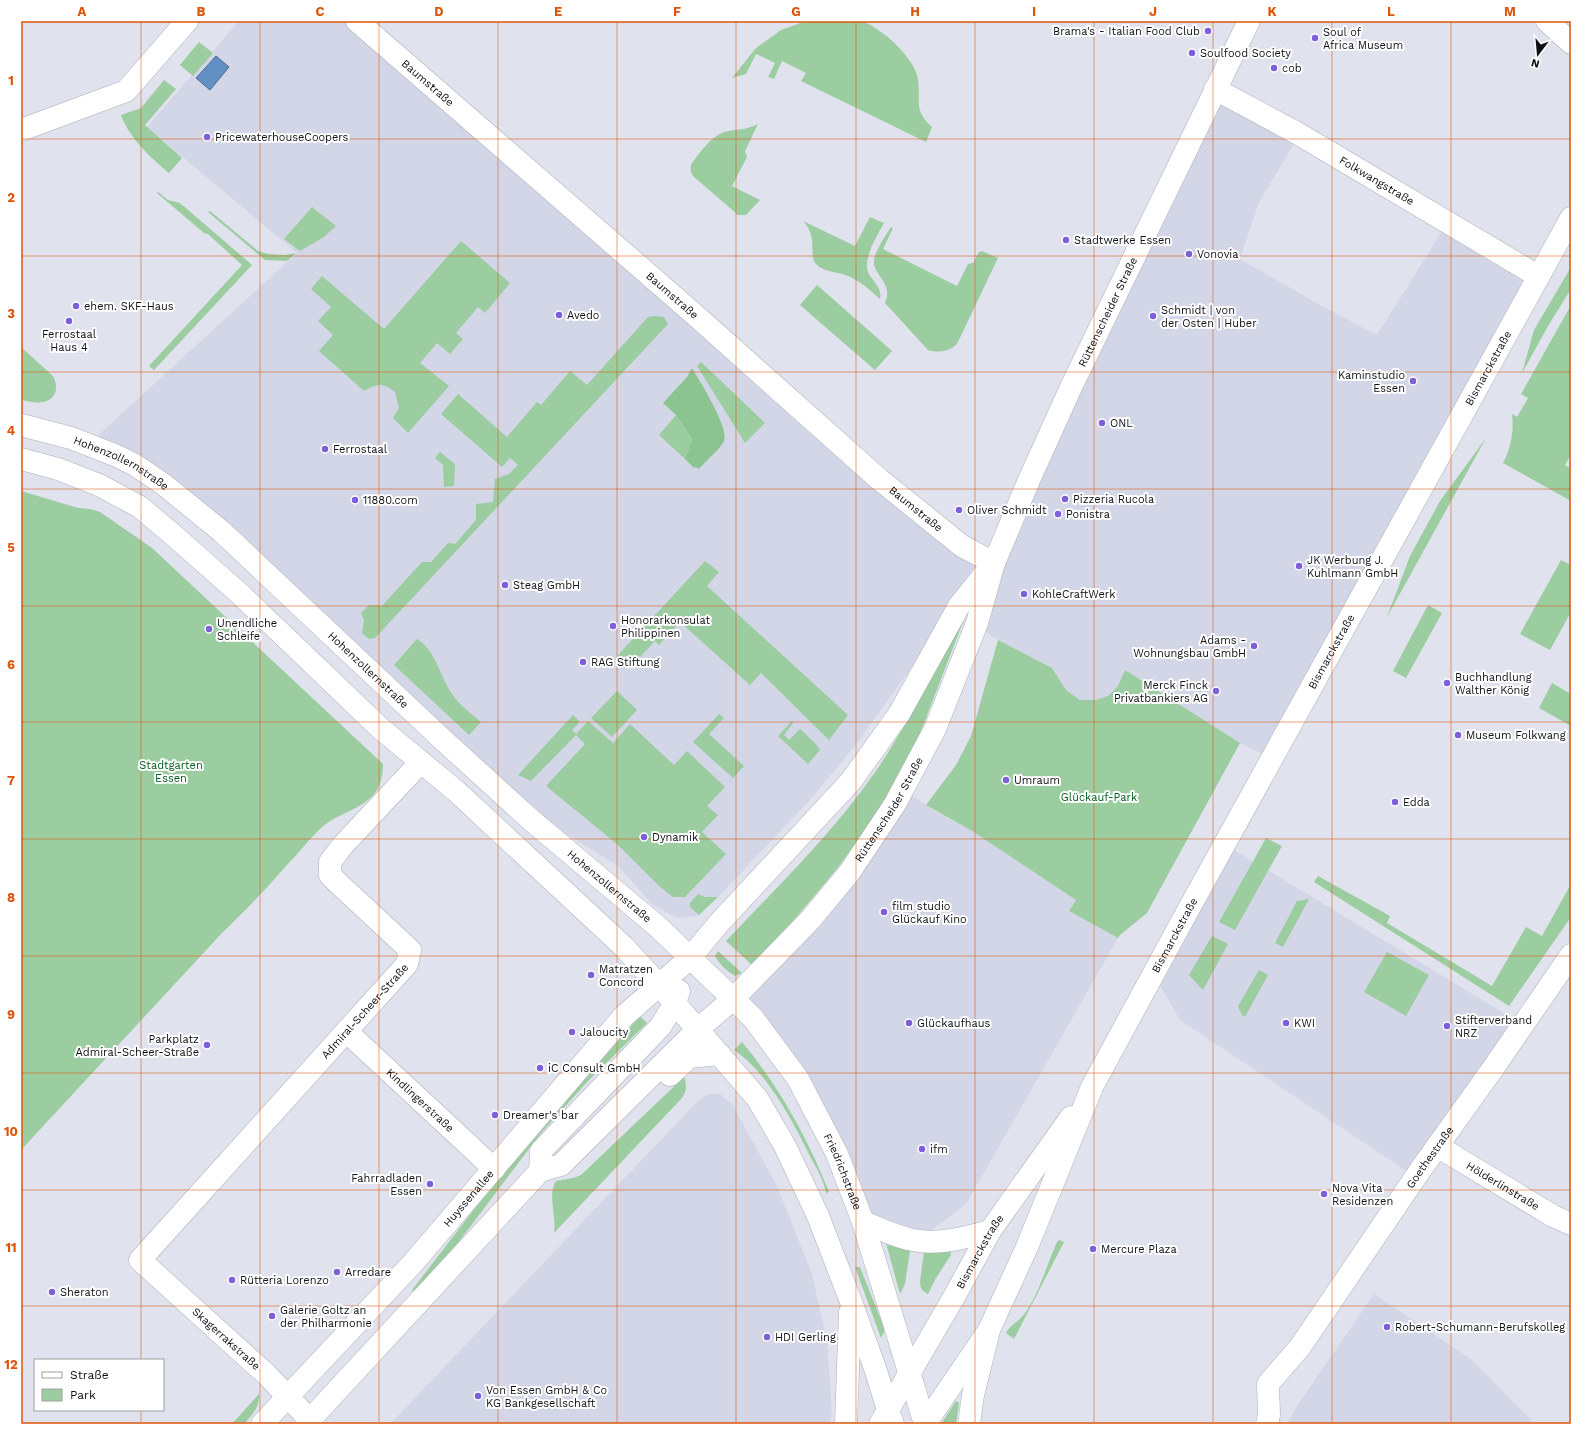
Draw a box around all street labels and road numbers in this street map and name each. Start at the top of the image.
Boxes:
street label: Baumstraße [399,56,457,109]
street label: Folkwangstraße [1337,153,1417,208]
street label: Rüttenscheider Straße [1075,255,1140,369]
street label: Baumstraße [644,269,701,321]
street label: Bismarckstraße [1462,328,1514,408]
street label: Hohenzollernstraße [72,433,172,493]
street label: Baumstraße [887,483,945,534]
street label: Bismarckstraße [1305,612,1357,691]
street label: Hohenzollernstraße [325,629,411,711]
street label: Rüttenscheider Straße [852,755,925,864]
street label: Hohenzollernstraße [565,847,654,925]
street label: Bismarckstraße [1149,895,1200,975]
street label: Admiral-Scheer-Straße [318,961,411,1061]
street label: Kindlingerstraße [384,1065,457,1135]
street label: Goethestraße [1403,1124,1456,1191]
street label: Friedrichstraße [821,1131,864,1212]
street label: Hölderlinstraße [1464,1159,1542,1213]
street label: Huyssenallee [440,1167,496,1229]
street label: Bismarckstraße [953,1212,1006,1291]
street label: Skagerrakstraße [189,1305,263,1373]

